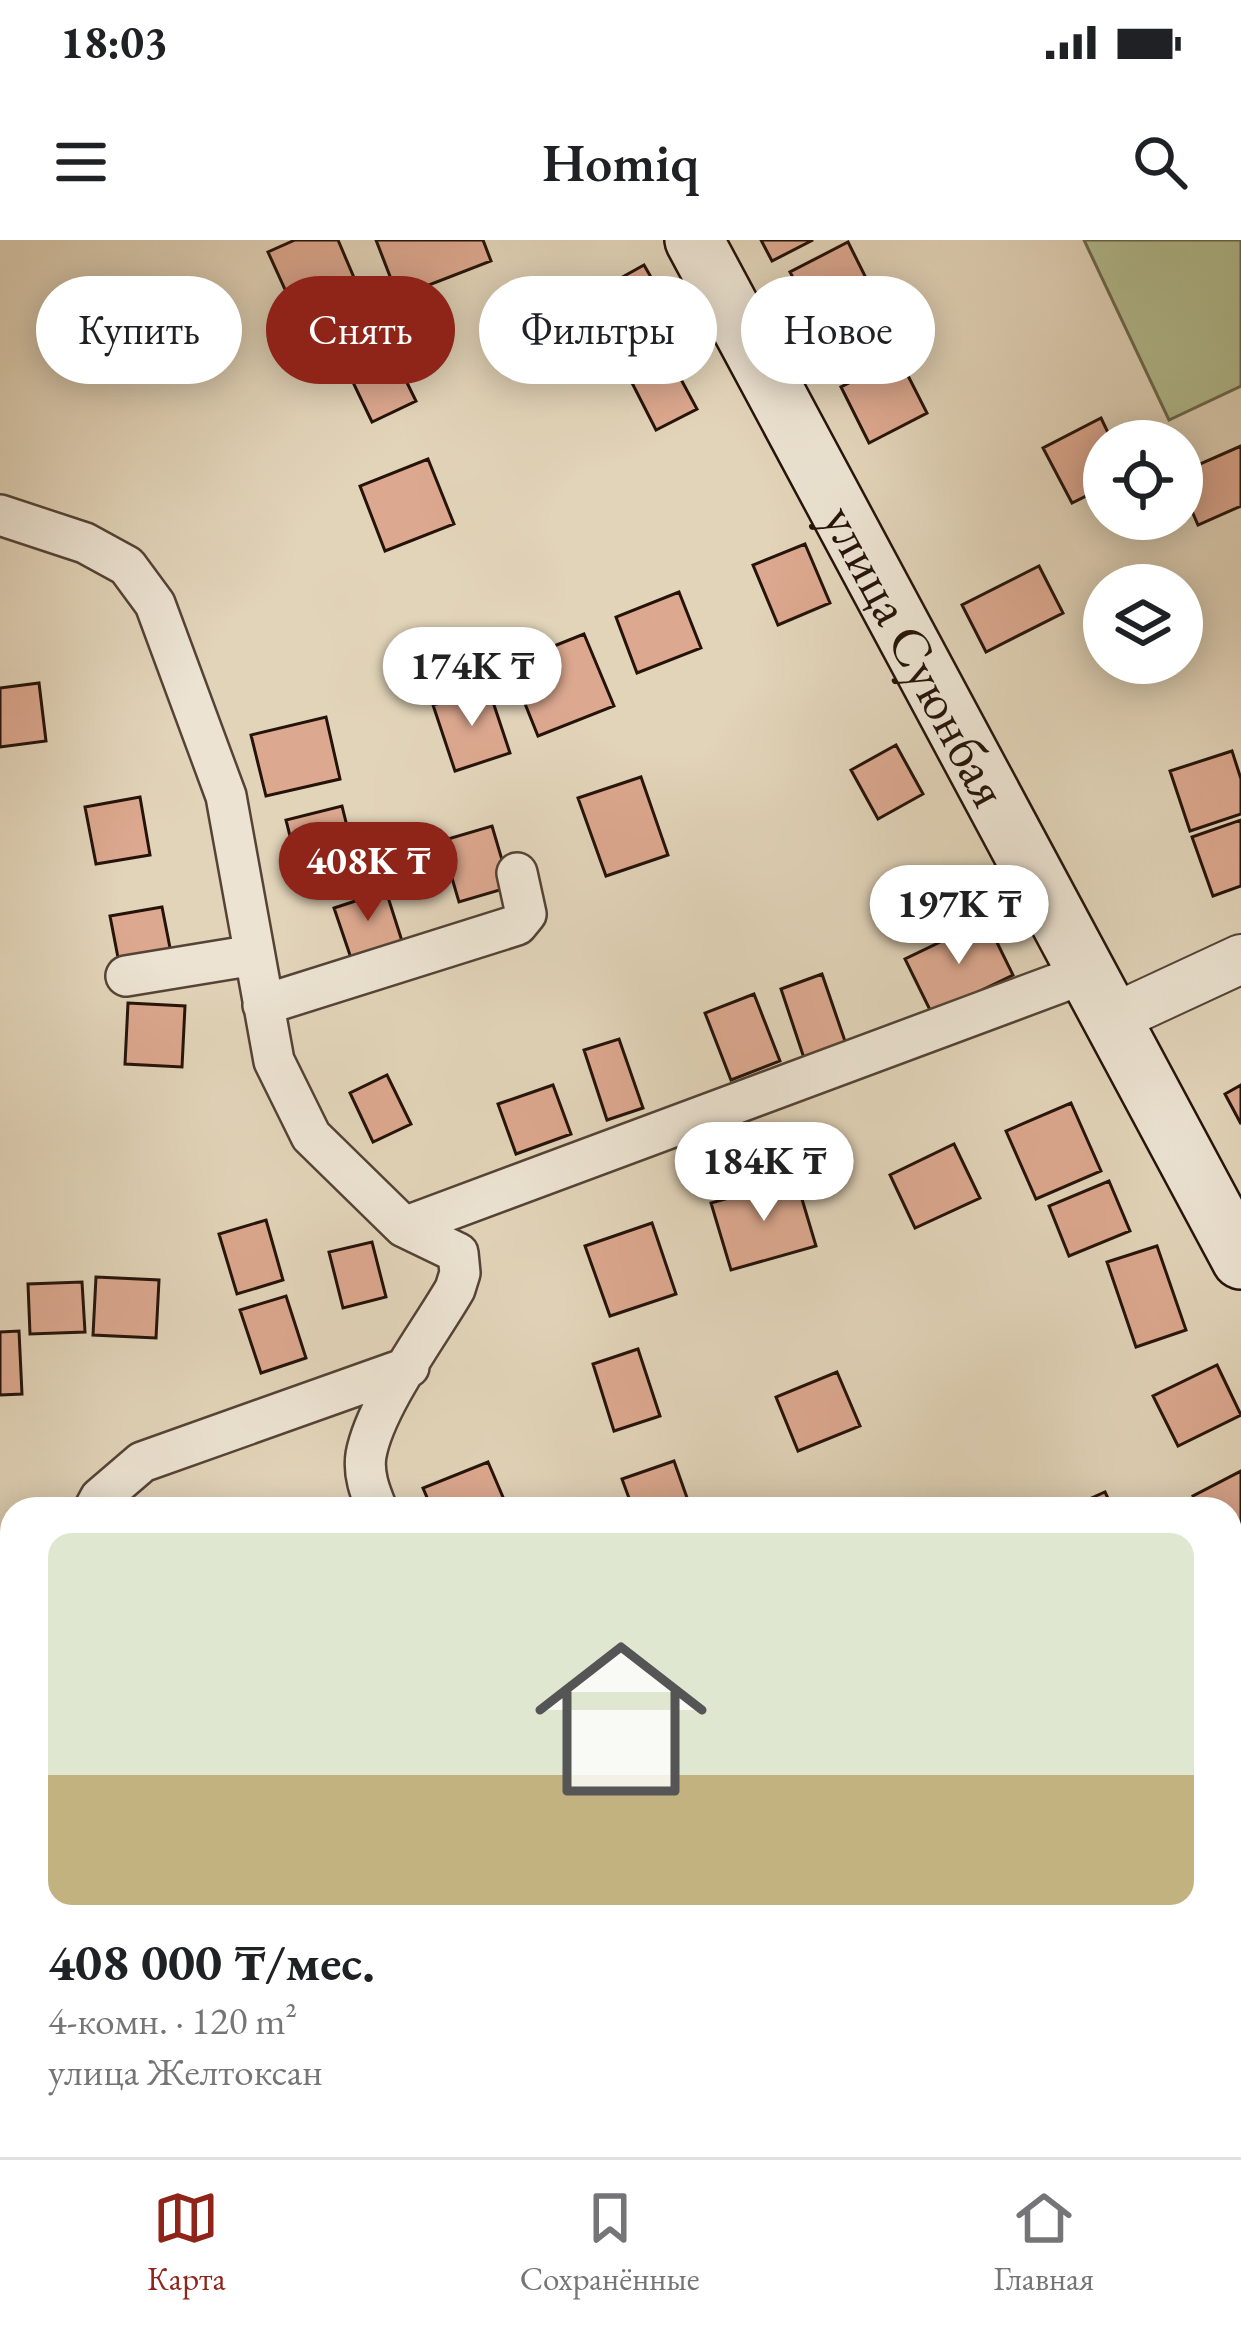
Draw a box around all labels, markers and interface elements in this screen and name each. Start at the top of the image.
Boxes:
text: 18:03 [60,13,168,71]
text: Homiq [542,127,699,197]
icon: menu [48,129,114,195]
icon: search [1127,129,1193,195]
chip: Купить [36,276,242,384]
chip: Снять [266,276,455,384]
chip: Фильтры [479,276,717,384]
chip: Новое [741,276,935,384]
map controls [1083,420,1203,684]
button: locate [1083,420,1203,540]
street label: улица Суюнбая [807,492,1026,818]
button: layers [1083,564,1203,684]
pin: 174K ₸ [374,627,570,729]
text: 174K ₸ [410,640,534,691]
pin: 408K ₸ [270,822,466,924]
text: 408K ₸ [306,835,430,886]
pin: 197K ₸ [861,865,1057,967]
text: 197K ₸ [897,878,1021,929]
pin: 184K ₸ [666,1122,862,1224]
text: 184K ₸ [702,1135,826,1186]
icon: home [513,1611,729,1827]
text: 408 000 ₸/мес. [48,1929,375,1995]
text: 4-комн. · 120 m² [48,1995,297,2046]
text: улица Желтоксан [48,2046,323,2097]
tab: Карта [147,2185,226,2300]
tab: Сохранённые [520,2185,700,2300]
tab: Главная [993,2185,1094,2300]

